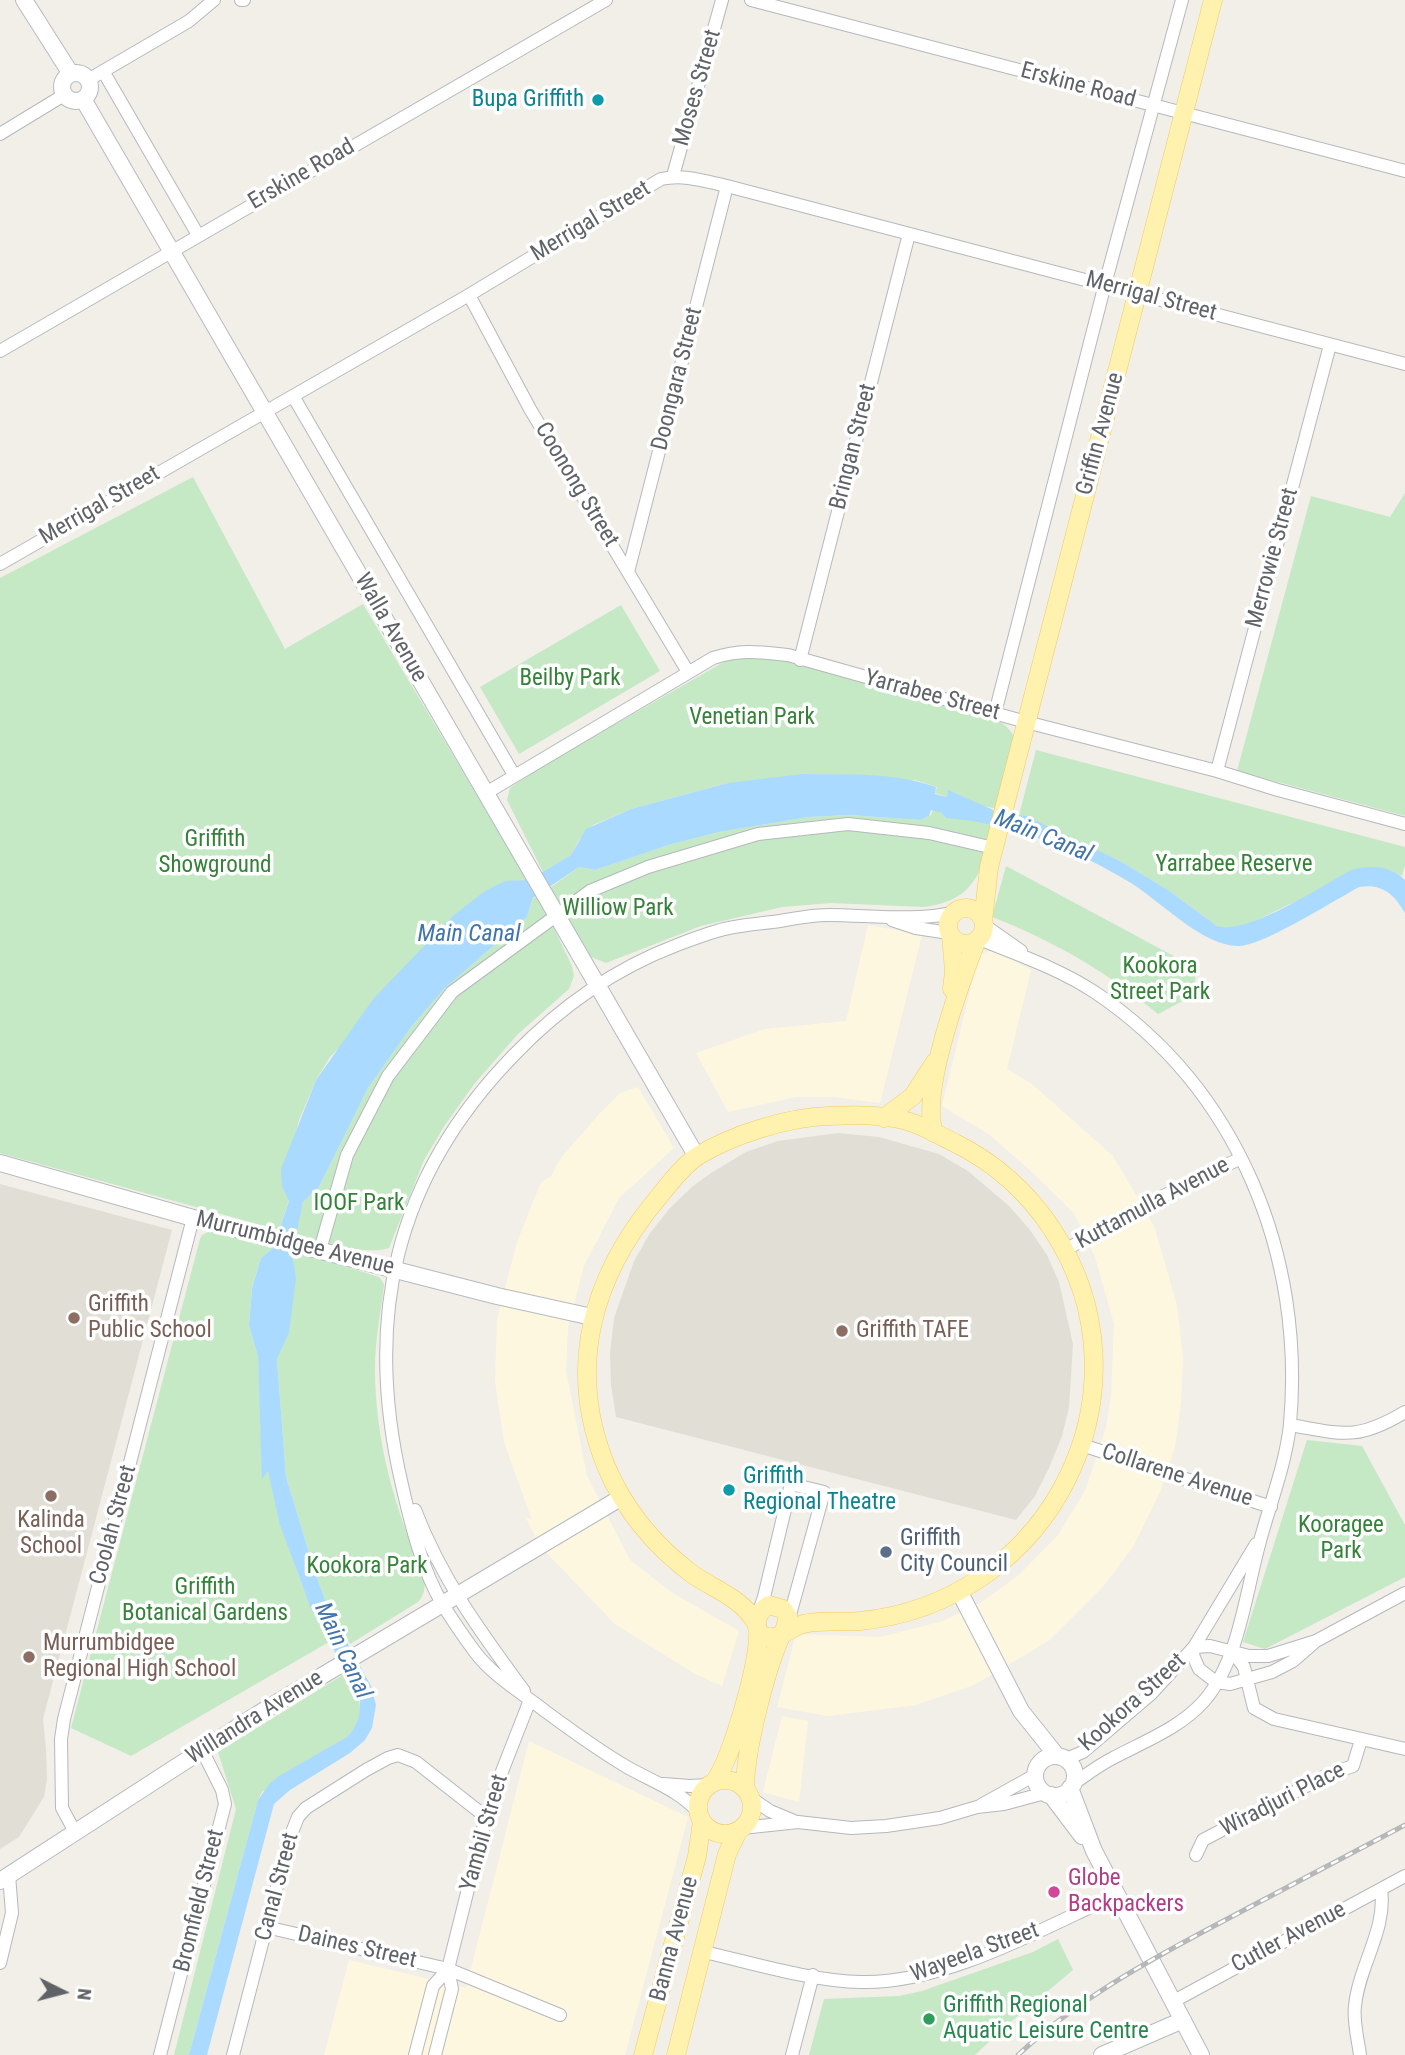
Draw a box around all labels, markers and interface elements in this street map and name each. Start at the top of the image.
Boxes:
street label: Moses Street [668,27,728,149]
street label: Erskine Road [1017,57,1139,115]
place label: Bupa Griffith [472,86,584,114]
marker: Bupa Griffith [590,92,606,108]
street label: Erskine Road [244,134,360,216]
street label: Merrigal Street [526,176,656,268]
street label: Merrigal Street [1083,266,1219,328]
street label: Doongara Street [647,305,709,453]
street label: Griffin Avenue [1071,370,1131,498]
street label: Bringan Street [825,381,883,513]
street label: Coonong Street [528,418,624,552]
street label: Merrigal Street [35,460,165,552]
street label: Merrowie Street [1241,485,1305,631]
street label: Walla Avenue [348,569,432,687]
park label: Beilby Park [520,665,620,693]
street label: Yarrabee Street [861,665,1003,727]
park label: Venetian Park [689,704,815,732]
water label: Main Canal [990,804,1096,870]
park label: Griffith Showground [159,826,271,880]
park label: Yarrabee Reserve [1156,851,1312,879]
park label: Williow Park [562,895,674,923]
water label: Main Canal [418,921,520,949]
park label: Kookora Street Park [1110,953,1210,1007]
street label: Kuttamulla Avenue [1072,1152,1234,1256]
park label: IOOF Park [314,1190,404,1218]
street label: Murrumbidgee Avenue [193,1206,397,1282]
place label: Griffith Public School [88,1291,212,1345]
marker: Griffith Public School [66,1310,82,1326]
place label: Griffith TAFE [856,1317,969,1345]
marker: Griffith TAFE [834,1323,850,1339]
street label: Collarene Avenue [1098,1439,1256,1513]
street label: Coolah Street [85,1462,143,1588]
place label: Griffith Regional Theatre [743,1463,896,1517]
marker: Griffith Regional Theatre [721,1482,737,1498]
marker: Kalinda School [43,1488,59,1504]
place label: Kalinda School [17,1507,85,1561]
park label: Kooragee Park [1298,1512,1384,1566]
place label: Griffith City Council [900,1525,1008,1579]
marker: Griffith City Council [878,1544,894,1560]
park label: Kookora Park [306,1553,428,1581]
park label: Griffith Botanical Gardens [122,1574,288,1628]
water label: Main Canal [307,1598,377,1704]
place label: Murrumbidgee Regional High School [43,1630,236,1684]
street label: Kookora Street [1074,1648,1192,1758]
marker: Murrumbidgee Regional High School [21,1649,37,1665]
street label: Willandra Avenue [182,1665,328,1771]
street label: Wiradjuri Place [1216,1757,1350,1843]
street label: Yambil Street [455,1771,515,1895]
street label: Bromfield Street [169,1827,231,1975]
street label: Canal Street [250,1830,306,1944]
place label: Globe Backpackers [1068,1865,1184,1919]
street label: Banna Avenue [645,1873,705,2005]
marker: Globe Backpackers [1046,1884,1062,1900]
street label: Cutler Avenue [1227,1896,1351,1980]
street label: Wayeela Street [907,1917,1043,1989]
street label: Daines Street [295,1921,419,1975]
north arrow [28,1957,98,2027]
text: N [72,1987,96,2001]
place label: Griffith Regional Aquatic Leisure Centre [943,1992,1149,2046]
marker: Griffith Regional Aquatic Leisure Centre [921,2011,937,2027]

